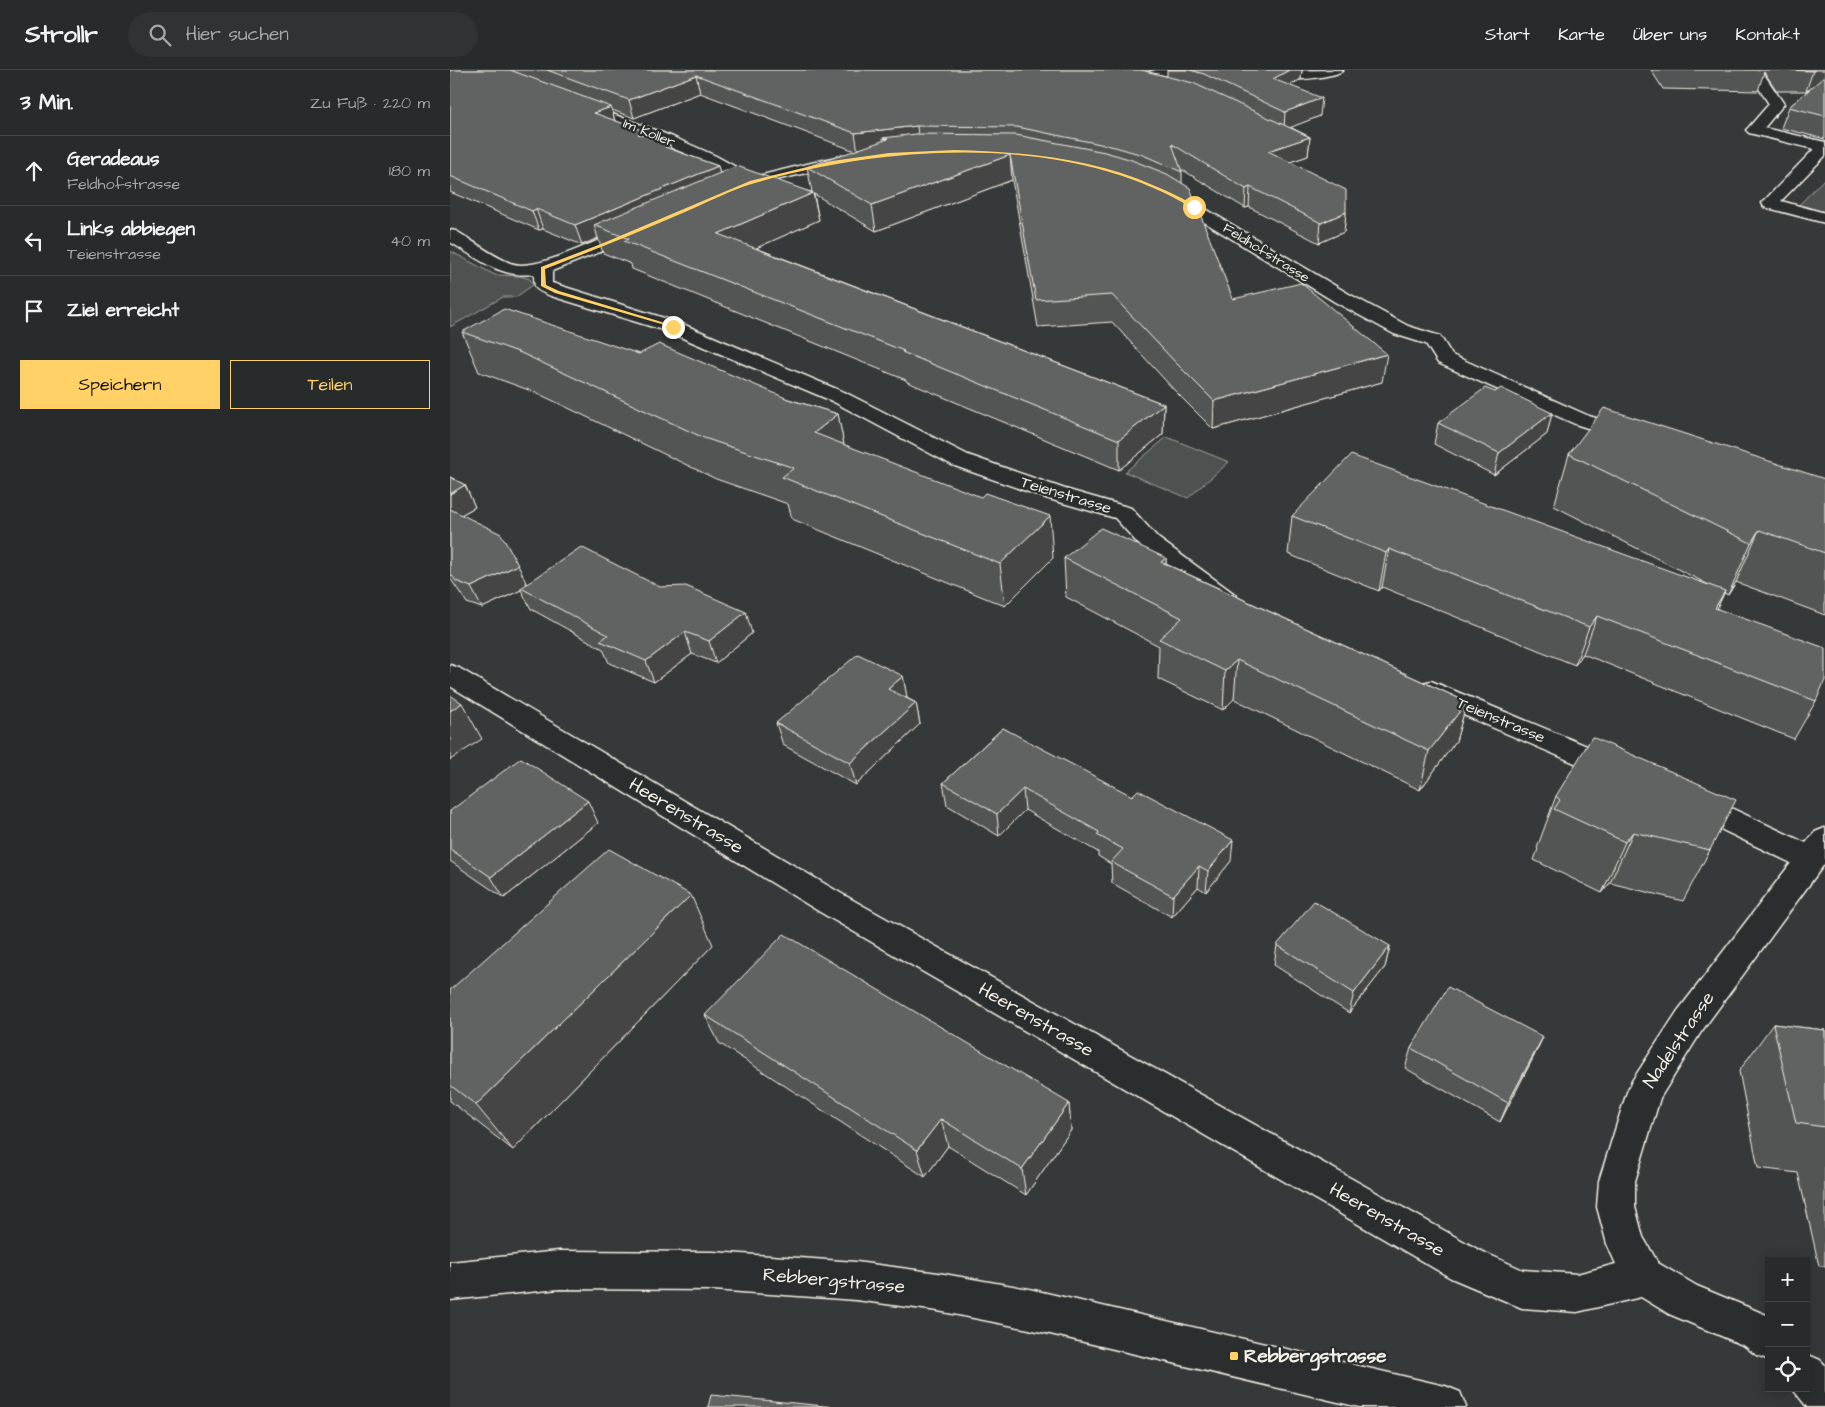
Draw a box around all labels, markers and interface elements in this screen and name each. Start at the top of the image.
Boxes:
search box [128,12,478,57]
text: Strollr [25,18,98,52]
icon: search [146,21,174,49]
text: Hier suchen [186,21,289,48]
text: Start [1485,22,1530,47]
text: Karte [1558,22,1605,47]
text: Über uns [1633,22,1707,47]
text: Kontakt [1735,22,1800,47]
text: 3 Min. [20,88,73,117]
text: Zu Fuß · 220 m [310,92,430,114]
street label: Im Koller [620,113,678,153]
text: Geradeaus [67,146,159,173]
icon: ahead [20,157,48,185]
text: 180 m [389,160,430,182]
text: Feldhofstrasse [67,173,180,195]
route start [1183,196,1206,219]
text: Links abbiegen [67,216,195,243]
street label: Feldhofstrasse [1219,218,1314,288]
icon: left [20,227,48,255]
text: 40 m [390,230,430,252]
text: Teienstrasse [67,243,161,265]
icon: arrive [20,297,48,325]
text: Ziel erreicht [67,297,179,324]
route end [662,316,685,339]
button: Speichern [20,360,220,409]
button: Teilen [230,360,430,409]
street label: Teienstrasse [1018,471,1114,519]
street label: Teienstrasse [1453,692,1549,749]
street label: Heerenstrasse [624,771,748,861]
street label: Heerenstrasse [973,976,1099,1064]
street label: Nadelstrasse [1637,986,1721,1094]
street label: Heerenstrasse [1324,1176,1450,1264]
map controls [1765,1257,1810,1392]
button: + [1765,1257,1810,1302]
street label: Rebbergstrasse [762,1261,906,1302]
button: − [1765,1302,1810,1347]
place label: Rebbergstrasse [1244,1343,1387,1371]
button: locate [1765,1347,1810,1392]
marker: Rebbergstrasse [1228,1350,1240,1362]

